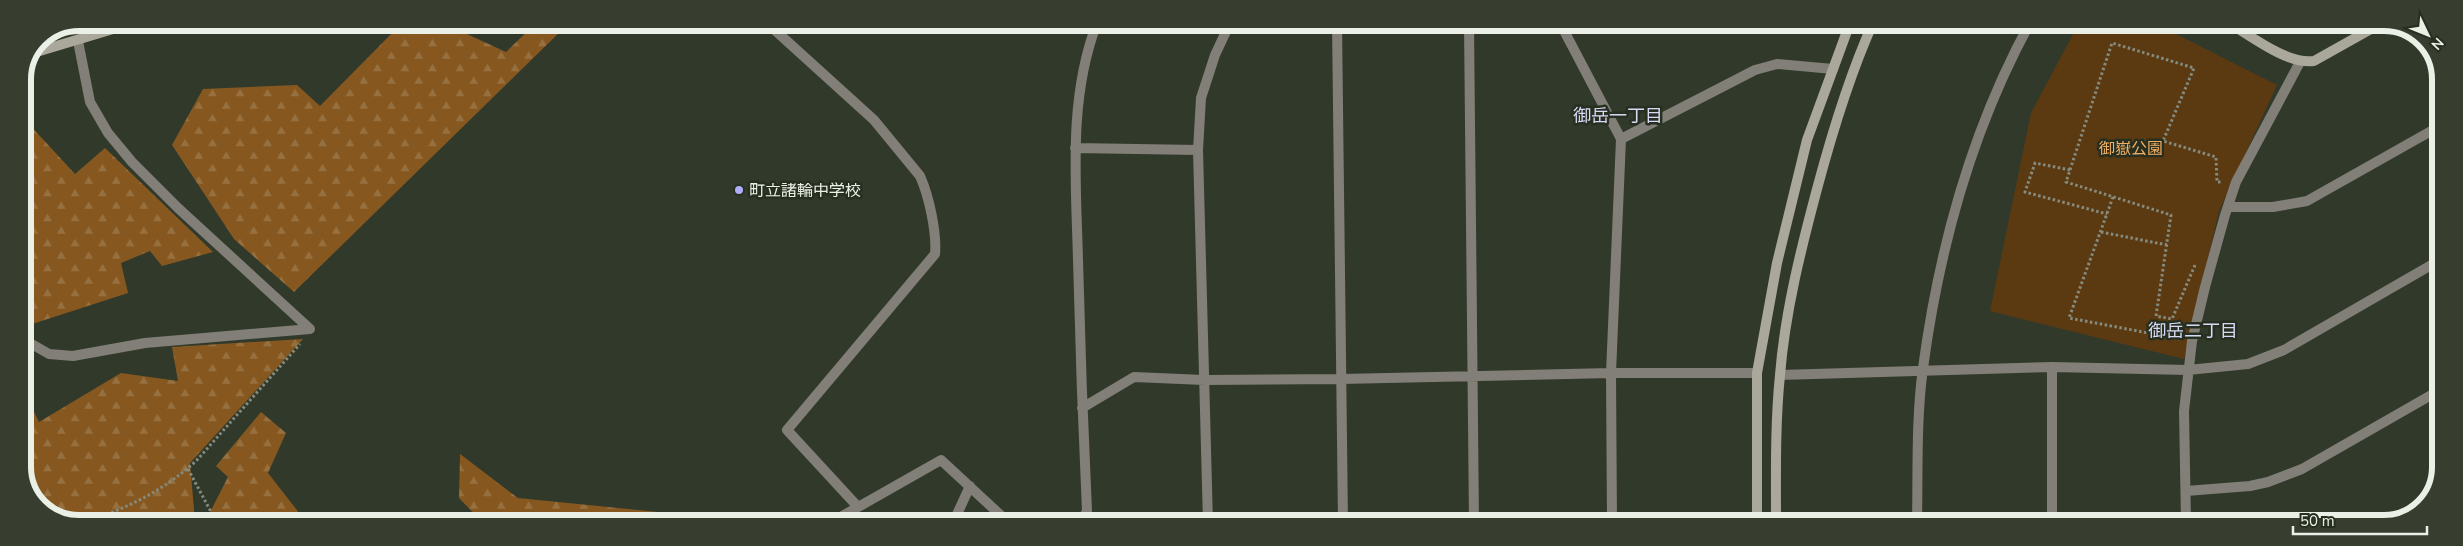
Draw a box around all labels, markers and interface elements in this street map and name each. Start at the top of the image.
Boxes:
north arrow [2403,10,2453,60]
text: N [2427,33,2448,54]
district label: 御岳一丁目 [1573,104,1663,128]
park label: 御嶽公園 [2099,138,2163,160]
place label: 町立諸輪中学校 [749,180,861,202]
marker: 町立諸輪中学校 [733,184,745,196]
district label: 御岳二丁目 [2148,319,2238,343]
scale bar [2293,504,2427,536]
text: 50 m [2300,511,2335,531]

